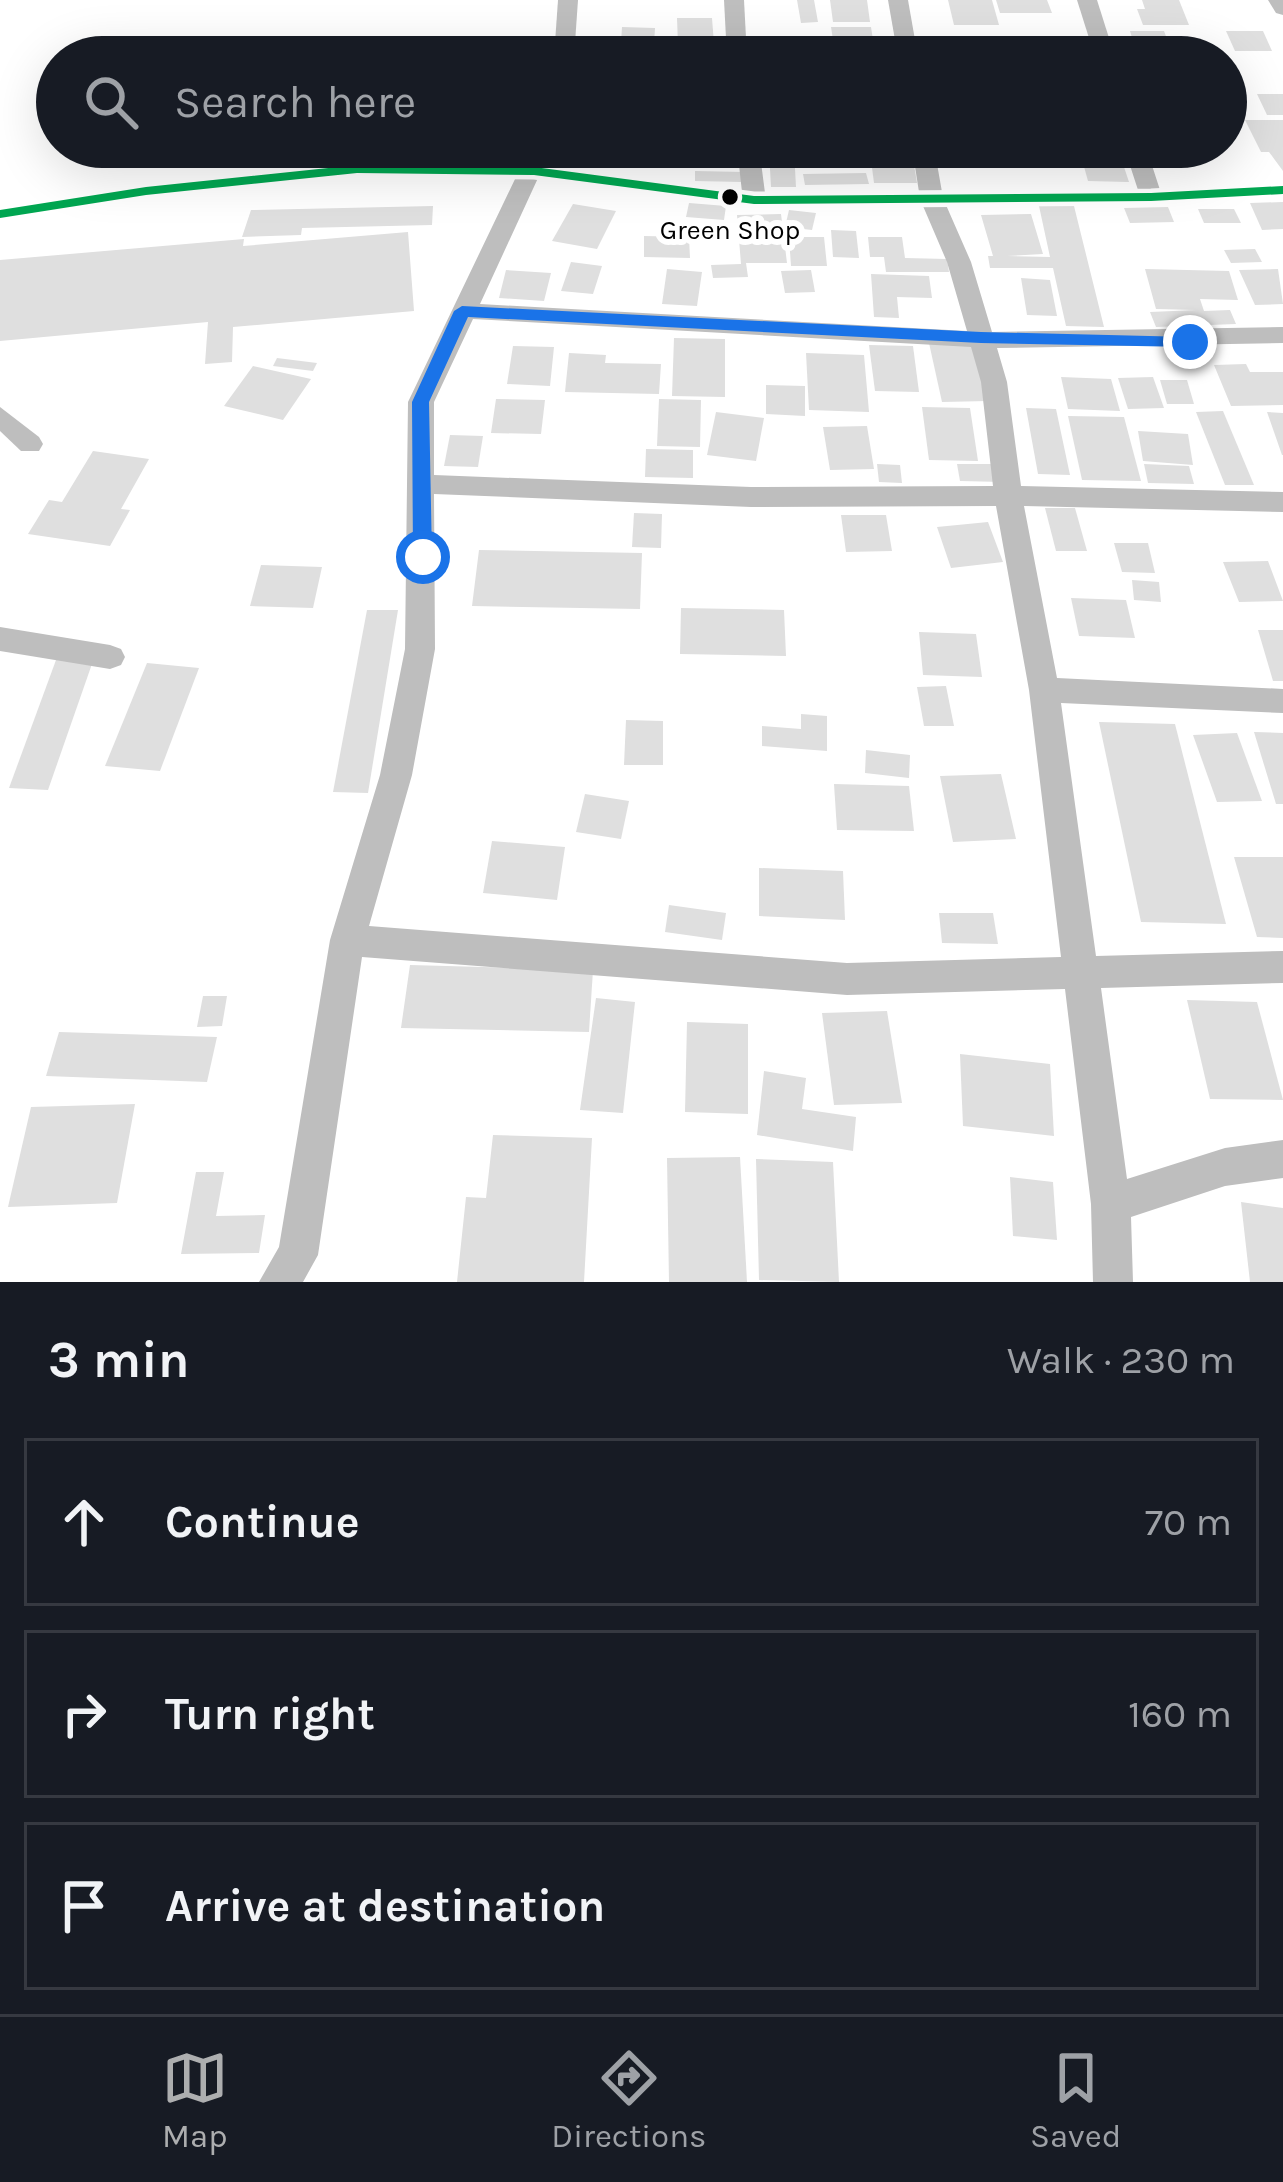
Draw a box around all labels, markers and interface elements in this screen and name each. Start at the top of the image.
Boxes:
search box [36,36,1247,168]
icon: search [78,69,144,135]
text: Search here [174,76,416,128]
marker: Green Shop [719,186,741,208]
place label: Green Shop [660,214,800,246]
route end [1163,315,1217,369]
route start [396,530,450,584]
text: 3 min [48,1330,190,1390]
text: Walk · 230 m [1007,1337,1235,1383]
icon: ahead [51,1489,117,1555]
text: Continue [165,1496,360,1548]
text: 70 m [1145,1499,1232,1545]
icon: right [51,1681,117,1747]
text: Turn right [165,1688,375,1740]
text: 160 m [1128,1691,1232,1737]
icon: arrive [51,1873,117,1939]
text: Arrive at destination [165,1880,605,1932]
tab: Map [162,2045,228,2155]
tab: Directions [551,2045,706,2155]
tab: Saved [1030,2045,1121,2155]

